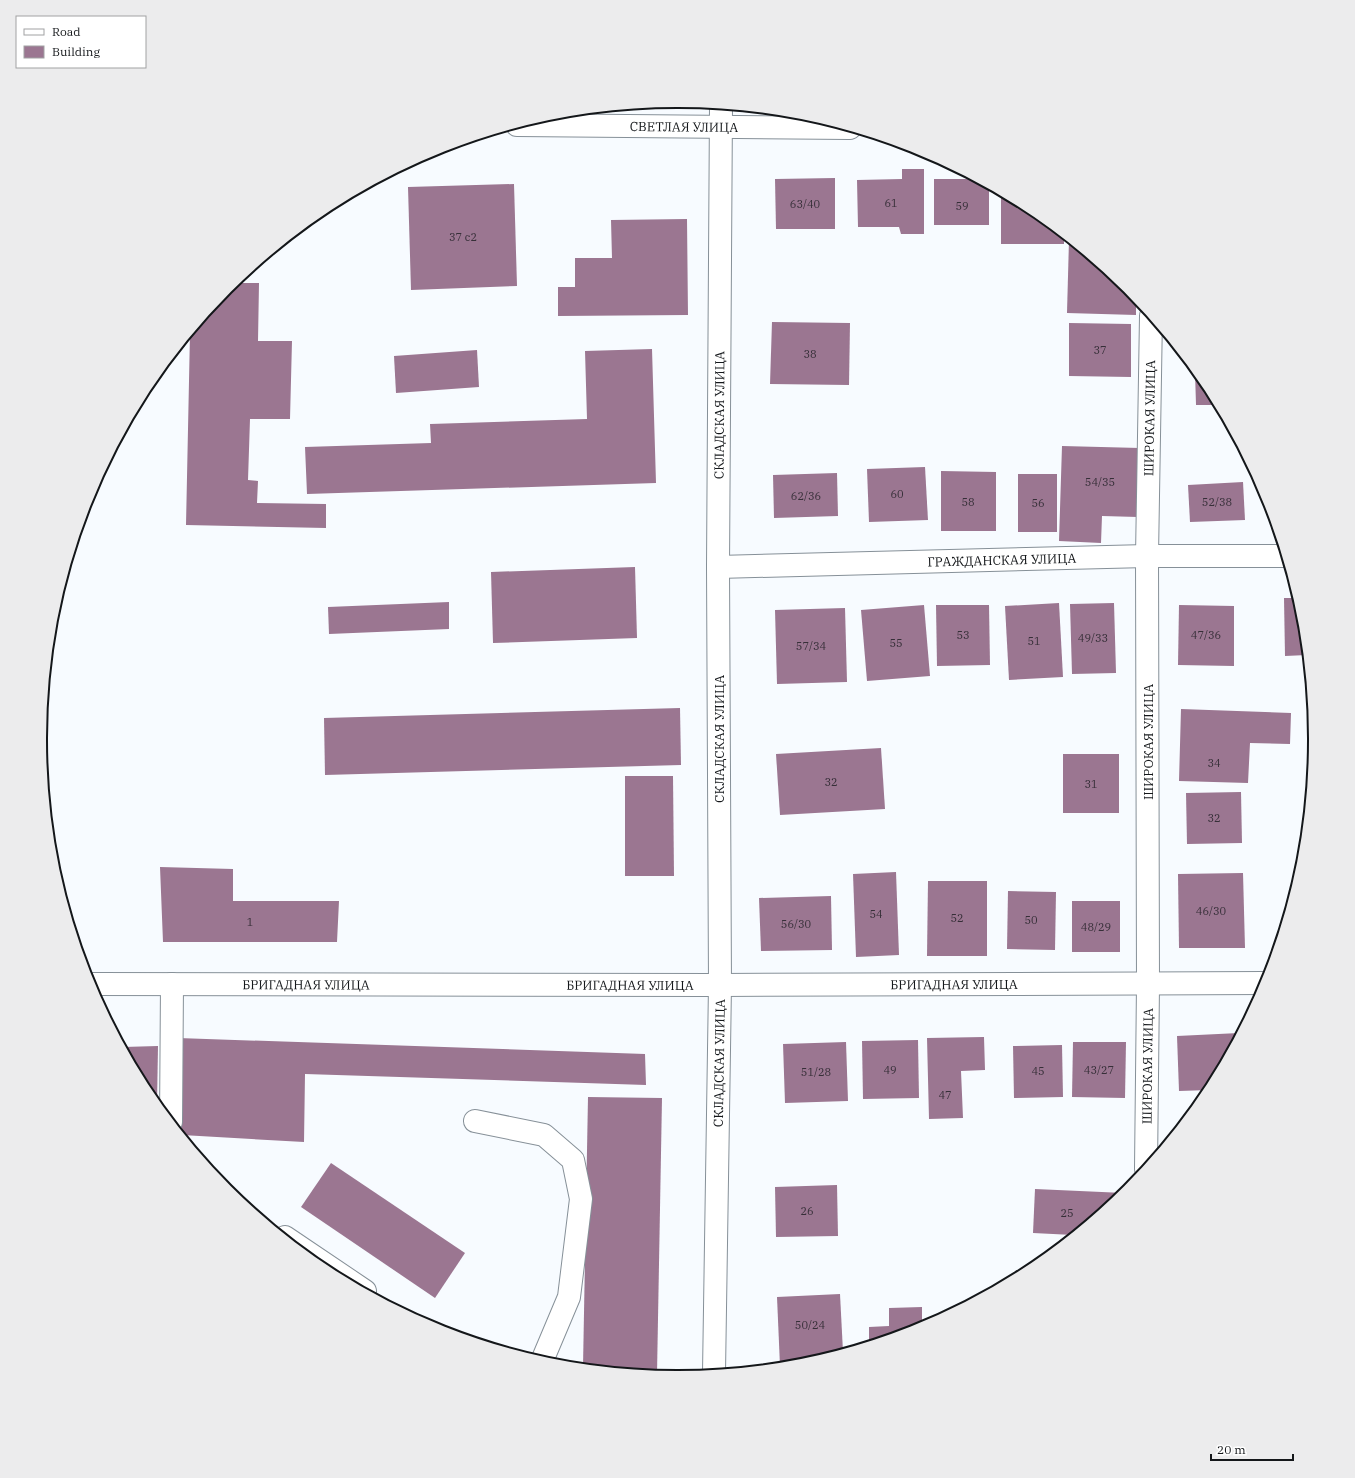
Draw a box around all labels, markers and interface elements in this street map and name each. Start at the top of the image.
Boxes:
legend [16,16,146,68]
text: Road [52,24,81,39]
text: Building [52,44,100,59]
street label: СВЕТЛАЯ УЛИЦА [630,118,738,135]
house number: 61 [884,196,898,210]
house number: 63/40 [790,197,821,211]
house number: 59 [955,199,969,213]
house number: 37 с2 [449,230,477,244]
house number: 37 [1093,343,1107,357]
house number: 38 [803,347,817,361]
street label: СКЛАДСКАЯ УЛИЦА [710,351,728,479]
street label: ШИРОКАЯ УЛИЦА [1140,360,1159,476]
house number: 54/35 [1085,475,1115,489]
house number: 60 [890,487,904,501]
house number: 62/36 [791,489,821,503]
house number: 58 [961,495,975,509]
house number: 52/38 [1202,495,1232,509]
house number: 56 [1031,496,1045,510]
street label: ГРАЖДАНСКАЯ УЛИЦА [927,549,1077,570]
house number: 53 [956,628,970,642]
house number: 47/36 [1191,628,1221,642]
house number: 49/33 [1078,631,1108,645]
house number: 51 [1027,634,1041,648]
house number: 55 [889,636,903,650]
house number: 57/34 [796,639,827,653]
street label: СКЛАДСКАЯ УЛИЦА [711,675,728,803]
street label: ШИРОКАЯ УЛИЦА [1140,684,1157,800]
house number: 34 [1207,756,1221,770]
house number: 32 [824,775,838,789]
house number: 31 [1084,777,1098,791]
house number: 32 [1207,811,1221,825]
house number: 46/30 [1196,904,1227,918]
house number: 54 [869,907,883,921]
house number: 52 [950,911,964,925]
house number: 50 [1024,913,1038,927]
house number: 1 [247,915,253,929]
house number: 56/30 [781,917,812,931]
house number: 48/29 [1081,920,1111,934]
street label: БРИГАДНАЯ УЛИЦА [890,975,1018,993]
street label: БРИГАДНАЯ УЛИЦА [242,976,370,993]
street label: БРИГАДНАЯ УЛИЦА [566,976,694,993]
street label: СКЛАДСКАЯ УЛИЦА [709,999,728,1127]
street label: ШИРОКАЯ УЛИЦА [1138,1008,1156,1124]
house number: 49 [883,1063,897,1077]
house number: 43/27 [1084,1063,1114,1077]
house number: 45 [1031,1064,1045,1078]
house number: 51/28 [801,1065,831,1079]
house number: 47 [938,1088,952,1102]
house number: 26 [800,1204,814,1218]
house number: 25 [1060,1206,1074,1220]
house number: 50/24 [795,1318,826,1332]
scale bar [1211,1436,1293,1462]
text: 20 m [1217,1442,1246,1457]

